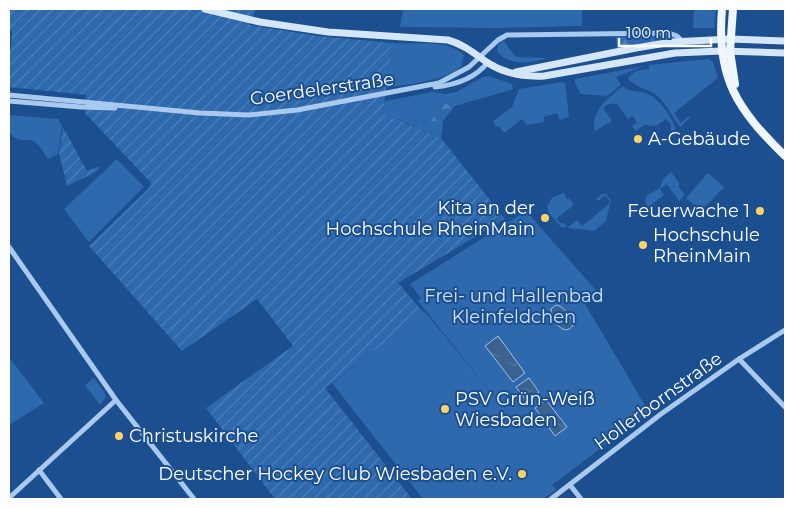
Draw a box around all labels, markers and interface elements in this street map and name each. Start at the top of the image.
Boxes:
scale bar [619,15,712,47]
text: 100 m [626,23,671,42]
street label: Goerdelerstraße [249,68,396,110]
place label: A-Gebäude [648,128,750,150]
marker: A-Gebäude [632,133,644,145]
place label: Kita an der Hochschule RheinMain [326,197,535,240]
place label: Feuerwache 1 [627,200,750,222]
marker: Feuerwache 1 [754,205,766,217]
marker: Kita an der Hochschule RheinMain [539,212,551,224]
place label: Hochschule RheinMain [653,224,760,267]
marker: Hochschule RheinMain [637,239,649,251]
park label: Frei- und Hallenbad Kleinfeldchen [424,285,604,328]
street label: Hollerbornstraße [590,347,726,455]
place label: PSV Grün-Weiß Wiesbaden [455,388,595,431]
marker: PSV Grün-Weiß Wiesbaden [439,403,451,415]
place label: Christuskirche [129,425,259,447]
marker: Christuskirche [113,430,125,442]
place label: Deutscher Hockey Club Wiesbaden e.V. [158,463,512,485]
marker: Deutscher Hockey Club Wiesbaden e.V. [516,468,528,480]

